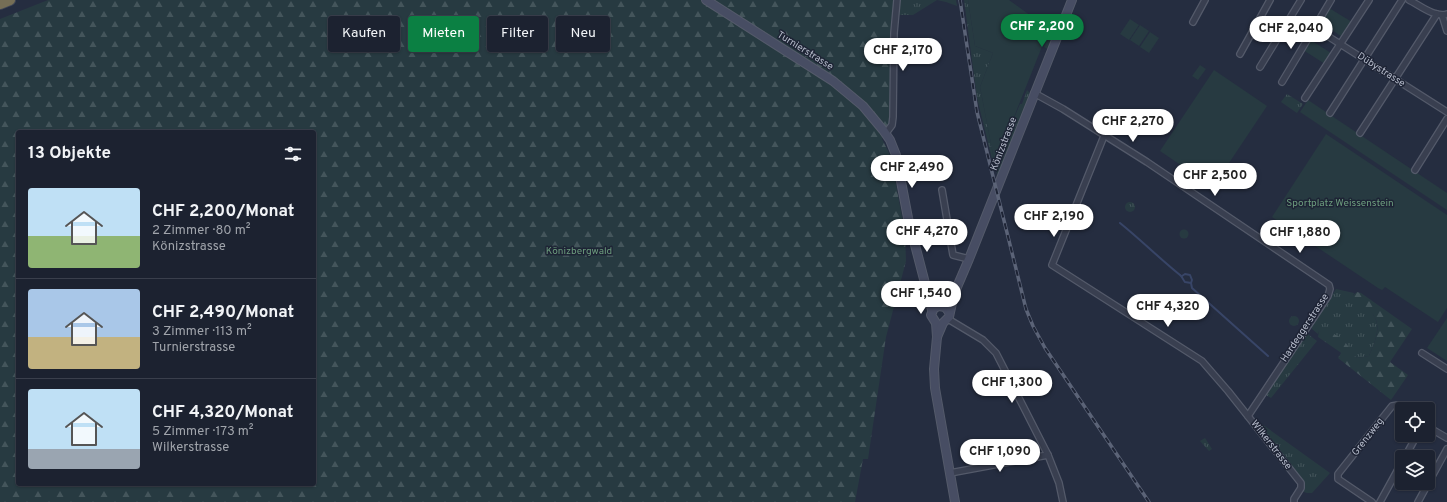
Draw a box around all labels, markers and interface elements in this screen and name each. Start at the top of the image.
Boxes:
pin: CHF 2,200 [996,14,1088,48]
chip: Kaufen [328,16,400,52]
chip: Mieten [408,16,479,52]
chip: Filter [487,16,548,52]
chip: Neu [556,16,610,52]
pin: CHF 2,040 [1245,16,1337,50]
text: CHF 2,200 [1010,19,1074,35]
text: CHF 2,040 [1259,21,1323,37]
street label: Turnierstrasse [774,29,836,73]
pin: CHF 2,170 [857,38,949,72]
text: CHF 2,170 [873,43,933,59]
street label: Dübystrasse [1355,50,1407,90]
pin: CHF 2,270 [1087,109,1179,143]
text: CHF 2,270 [1102,114,1164,130]
street label: Könizstrasse [988,115,1020,173]
text: 13 Objekte [28,143,111,165]
icon: filters [282,143,304,165]
pin: CHF 2,490 [866,155,958,189]
text: CHF 2,490 [880,160,944,176]
pin: CHF 2,500 [1169,163,1261,197]
text: CHF 2,500 [1183,168,1247,184]
park label: Sportplatz Weissenstein [1286,197,1394,210]
text: CHF 2,200/Monat [152,201,294,223]
icon: home [60,204,108,252]
pin: CHF 2,190 [1008,204,1100,238]
text: CHF 2,190 [1023,209,1085,225]
pin: CHF 4,270 [881,219,973,253]
pin: CHF 1,880 [1254,220,1346,254]
text: 2 Zimmer · 80 m² [152,223,250,239]
text: CHF 4,270 [895,224,959,240]
text: CHF 1,880 [1269,225,1331,241]
text: Könizstrasse [152,239,226,255]
park label: Könizbergwald [546,245,612,258]
pin: CHF 1,540 [875,281,967,315]
text: CHF 1,540 [890,286,952,302]
street label: Hardeggerstrasse [1278,291,1332,365]
pin: CHF 4,320 [1122,294,1214,328]
text: CHF 4,320 [1136,299,1200,315]
text: CHF 2,490/Monat [152,302,294,324]
icon: home [60,305,108,353]
text: 3 Zimmer · 113 m² [152,324,252,340]
text: Turnierstrasse [152,340,235,356]
pin: CHF 1,300 [966,370,1058,404]
text: CHF 1,300 [981,375,1043,391]
text: CHF 4,320/Monat [152,402,294,424]
map controls [1395,402,1435,490]
button: locate [1395,402,1435,442]
icon: home [60,405,108,453]
street label: Grenzweg [1349,415,1387,459]
street label: Wilkerstrasse [1248,418,1294,472]
text: 5 Zimmer · 173 m² [152,424,254,440]
pin: CHF 1,090 [954,439,1046,473]
text: Wilkerstrasse [152,440,229,456]
text: CHF 1,090 [969,444,1031,460]
button: layers [1395,450,1435,490]

